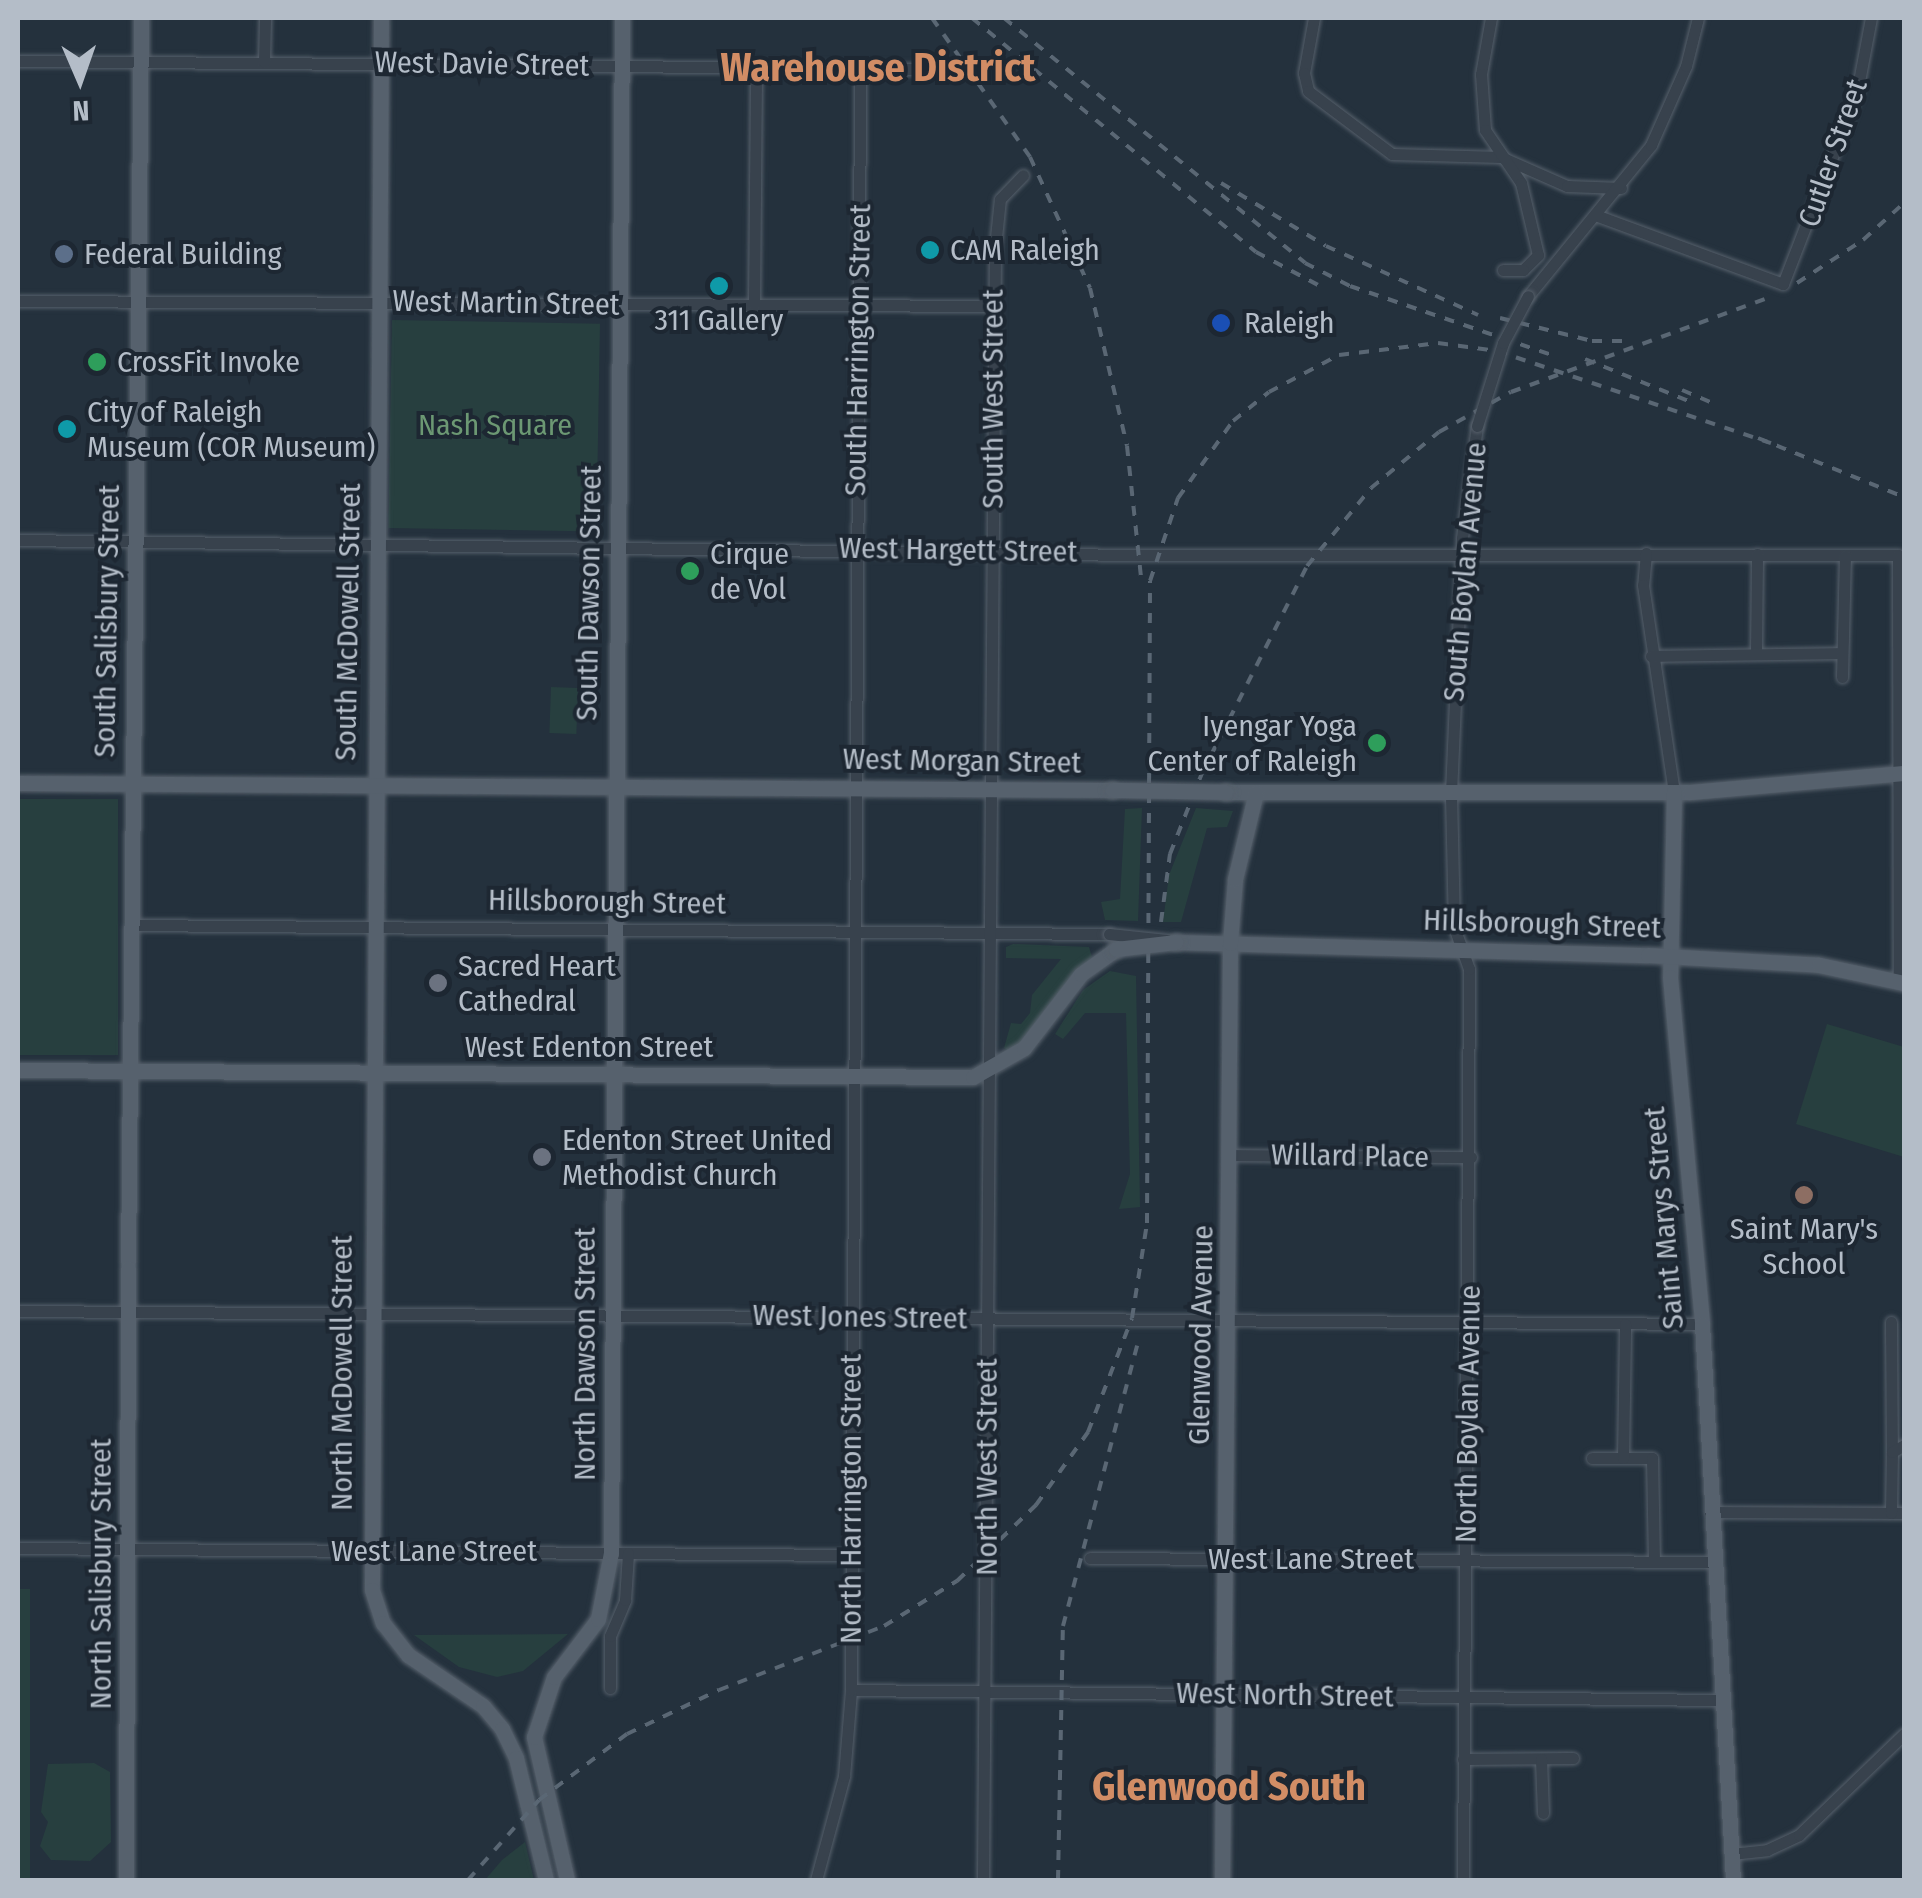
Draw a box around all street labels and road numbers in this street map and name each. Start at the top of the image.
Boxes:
street label: West Davie Street [374,44,590,84]
street label: Cutler Street [1791,74,1875,232]
street label: South Harrington Street [837,204,879,496]
street label: West Martin Street [392,283,620,323]
street label: South West Street [975,289,1011,509]
street label: South Boylan Avenue [1436,441,1494,703]
street label: South Dawson Street [569,465,609,721]
street label: South McDowell Street [328,483,368,761]
street label: South Salisbury Street [87,484,127,758]
street label: West Hargett Street [838,530,1078,570]
street label: West Morgan Street [842,741,1082,781]
street label: Hillsborough Street [488,882,726,922]
street label: Hillsborough Street [1422,902,1662,946]
street label: West Edenton Street [465,1029,713,1065]
street label: Saint Marys Street [1636,1105,1692,1331]
street label: Willard Place [1271,1137,1429,1175]
street label: Glenwood Avenue [1181,1225,1221,1445]
street label: North Dawson Street [567,1227,603,1481]
street label: North McDowell Street [324,1235,360,1511]
street label: North Boylan Avenue [1448,1285,1488,1543]
street label: West Jones Street [752,1297,968,1337]
street label: North Harrington Street [833,1354,869,1644]
street label: North West Street [969,1358,1005,1576]
street label: North Salisbury Street [83,1438,119,1710]
street label: West Lane Street [331,1533,537,1569]
street label: West Lane Street [1208,1541,1414,1577]
street label: West North Street [1176,1675,1394,1715]

